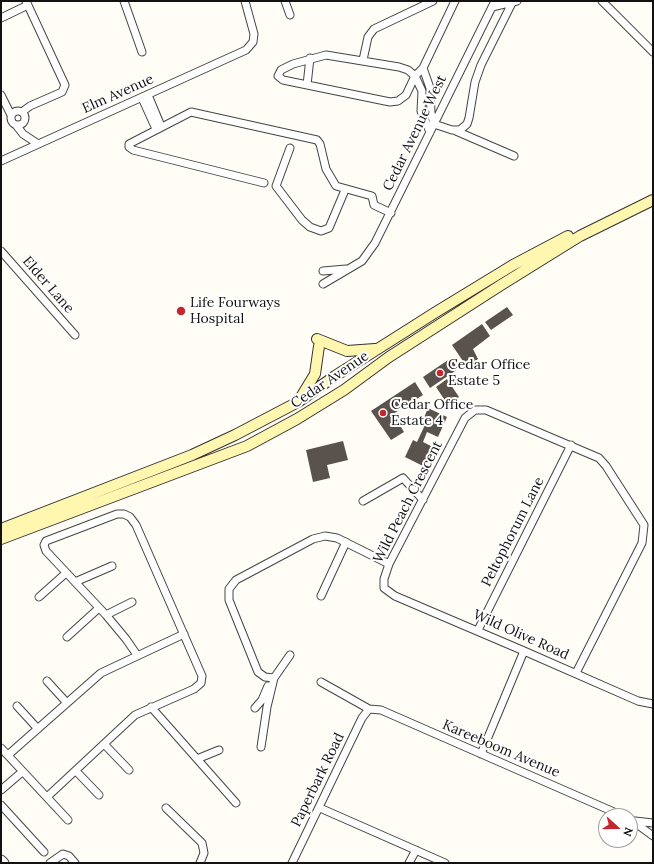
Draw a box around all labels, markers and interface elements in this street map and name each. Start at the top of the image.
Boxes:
street label: Elm Avenue [80,71,156,117]
street label: Cedar Avenue West [380,72,450,194]
street label: Elder Lane [19,253,77,317]
place label: Life Fourways Hospital [190,295,280,328]
marker: Life Fourways Hospital [175,305,187,317]
street label: Cedar Avenue [288,348,372,412]
place label: Cedar Office Estate 5 [448,357,530,390]
marker: Cedar Office Estate 5 [435,368,445,378]
place label: Cedar Office Estate 4 [391,397,473,430]
marker: Cedar Office Estate 4 [378,408,388,418]
street label: Wild Peach Crescent [370,438,446,566]
street label: Peltophorum Lane [478,474,548,590]
street label: Wild Olive Road [470,606,572,664]
street label: Kareeboom Avenue [440,717,562,781]
street label: Paperbark Road [288,730,348,830]
north arrow [598,808,638,848]
text: N [620,825,636,838]

